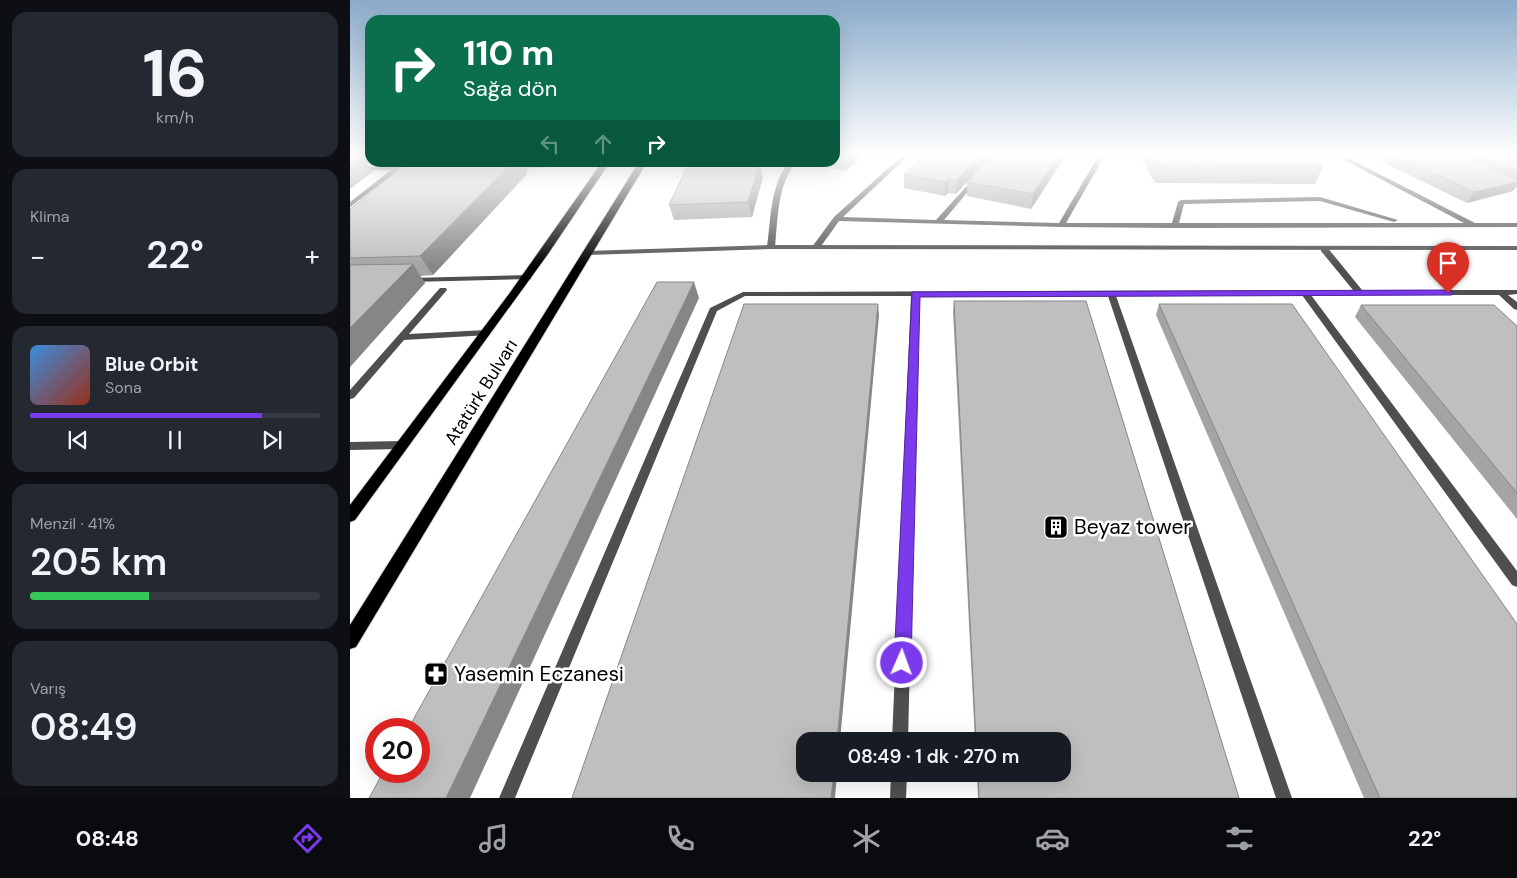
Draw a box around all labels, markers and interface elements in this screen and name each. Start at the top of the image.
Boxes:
text: 110 m [463,30,554,76]
text: 16 [143,32,207,116]
icon: right [380,35,445,100]
text: Sağa dön [463,74,557,103]
text: km/h [156,107,194,128]
icon: left [536,130,564,158]
icon: ahead [589,130,617,158]
icon: right [642,130,670,158]
text: Klima [30,206,69,227]
text: 22° [146,230,204,280]
text: − [30,238,45,275]
text: + [305,238,320,275]
pin [1427,242,1469,293]
icon: arrive [1434,249,1462,277]
street label: Atatürk Bulvarı [439,335,523,449]
text: Blue Orbit [105,352,198,377]
text: Sona [105,377,142,398]
icon: previous [64,426,92,454]
icon: pause [161,426,189,454]
icon: next [258,426,286,454]
text: Menzil · 41% [30,513,115,534]
place label: Beyaz tower [1074,513,1191,541]
building icon: Beyaz tower [1043,514,1069,540]
text: 205 km [30,537,167,587]
position arrow [875,636,927,688]
place label: Yasemin Eczanesi [454,660,624,688]
pharmacy icon: Yasemin Eczanesi [423,661,449,687]
text: Varış [30,678,66,699]
text: 08:49 [30,702,138,752]
speed limit sign: 20 [365,718,430,783]
text: 08:49 · 1 dk · 270 m [848,744,1019,769]
icon: directions [290,821,325,856]
icon: music [476,821,511,856]
icon: phone [663,821,698,856]
icon: climate [849,821,884,856]
icon: car [1035,821,1070,856]
icon: filters [1222,821,1257,856]
text: 08:48 [76,824,139,853]
text: 22° [1408,824,1441,853]

